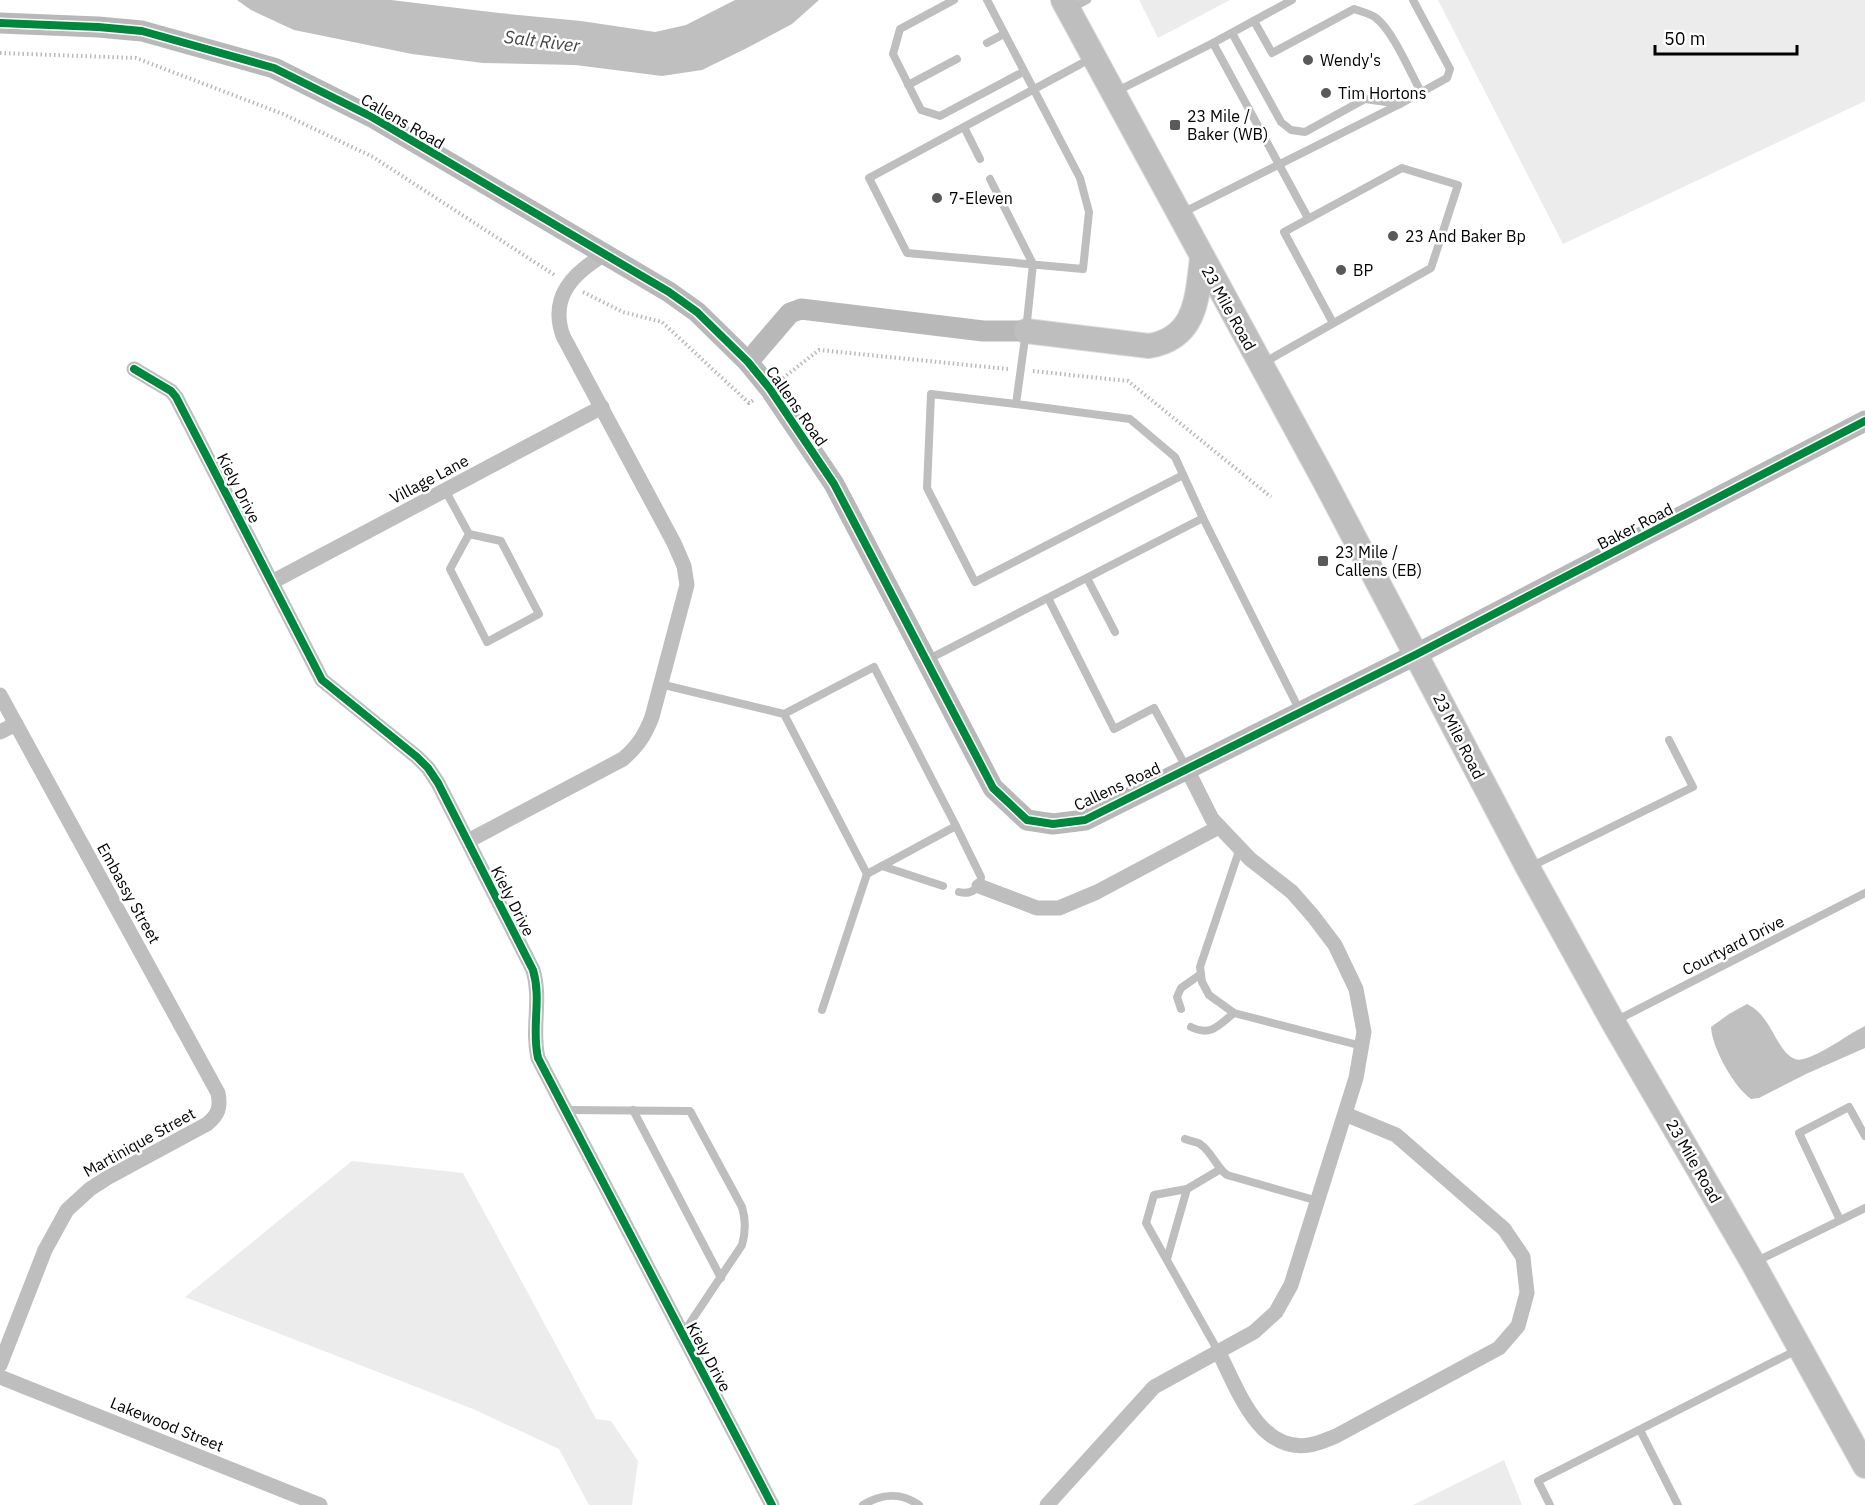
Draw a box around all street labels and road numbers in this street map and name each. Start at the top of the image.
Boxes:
street label: Callens Road [358,89,448,153]
street label: 23 Mile Road [1198,262,1260,354]
street label: Callens Road [762,362,832,450]
street label: Kiely Drive [213,450,265,527]
street label: Village Lane [386,450,472,508]
street label: Baker Road [1594,498,1676,554]
street label: 23 Mile Road [1429,690,1489,782]
street label: Callens Road [1070,757,1164,815]
street label: Embassy Street [93,839,165,947]
street label: Kiely Drive [487,863,539,940]
street label: Courtyard Drive [1679,911,1788,979]
street label: Martinique Street [79,1103,199,1181]
street label: 23 Mile Road [1662,1115,1726,1207]
street label: Kiely Drive [682,1319,736,1395]
street label: Lakewood Street [107,1392,227,1456]

